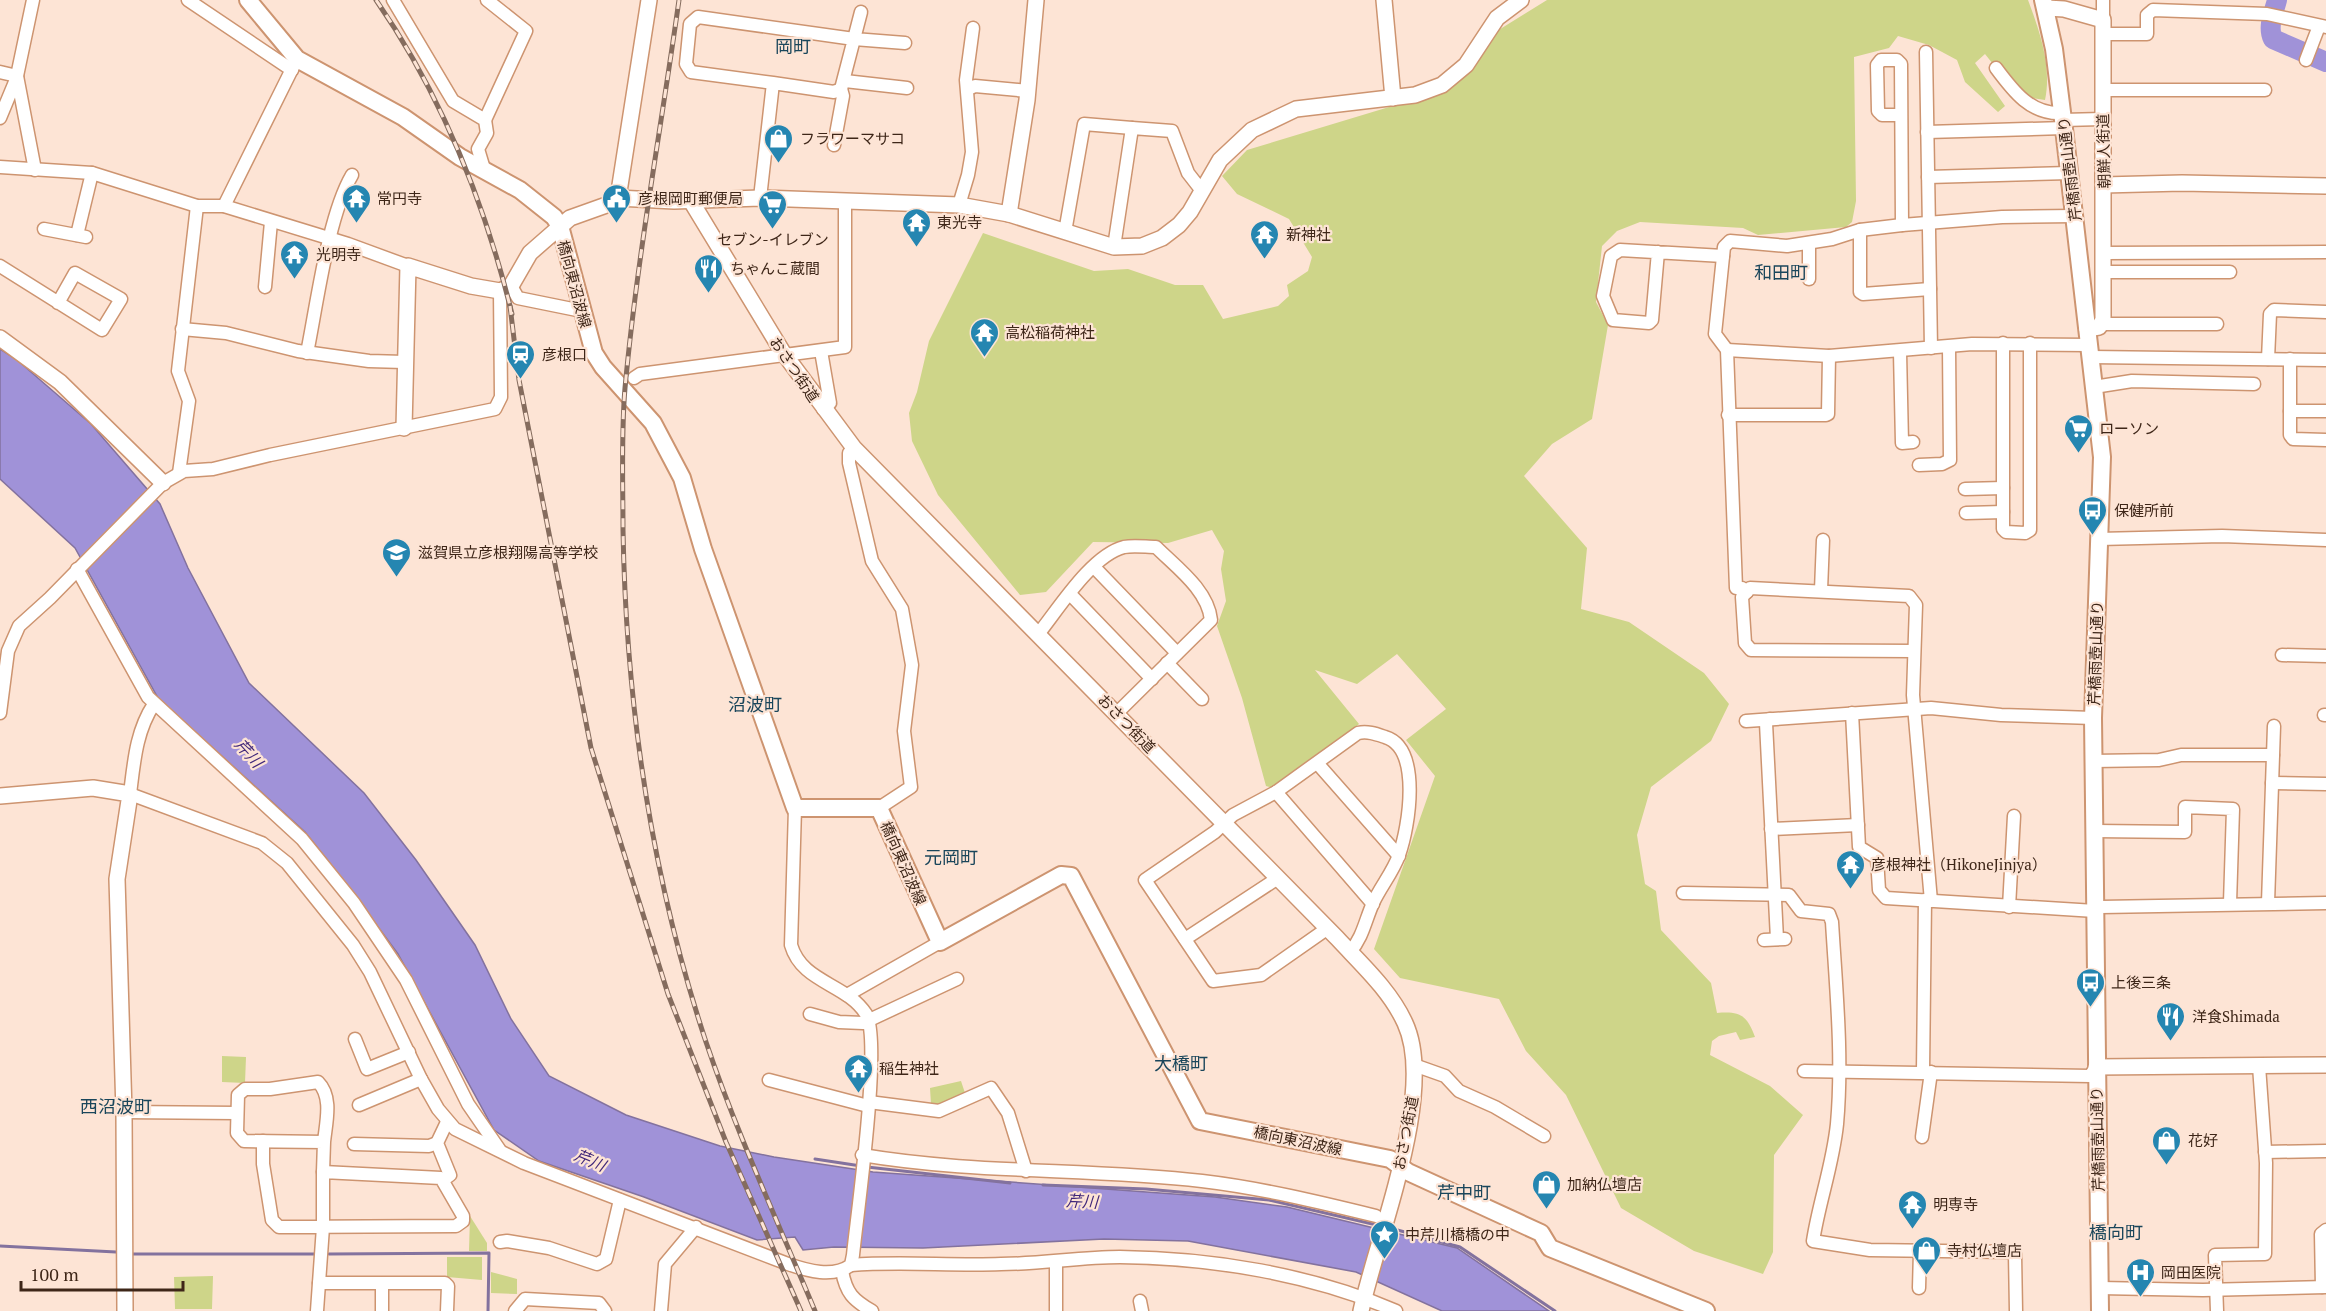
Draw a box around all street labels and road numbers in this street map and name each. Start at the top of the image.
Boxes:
street label: 朝鮮人街道 [2092,113,2114,189]
street label: 芹橋雨壺山通り [2053,116,2085,222]
street label: 橋向東沼波線 [554,238,596,330]
street label: おさつ街道 [766,332,824,406]
street label: 芹橋雨壺山通り [2083,600,2107,706]
street label: おさつ街道 [1094,689,1160,757]
street label: 橋向東沼波線 [877,818,931,908]
street label: 芹橋雨壺山通り [2086,1086,2108,1192]
street label: おさつ街道 [1388,1094,1422,1172]
street label: 橋向東沼波線 [1252,1121,1344,1159]

